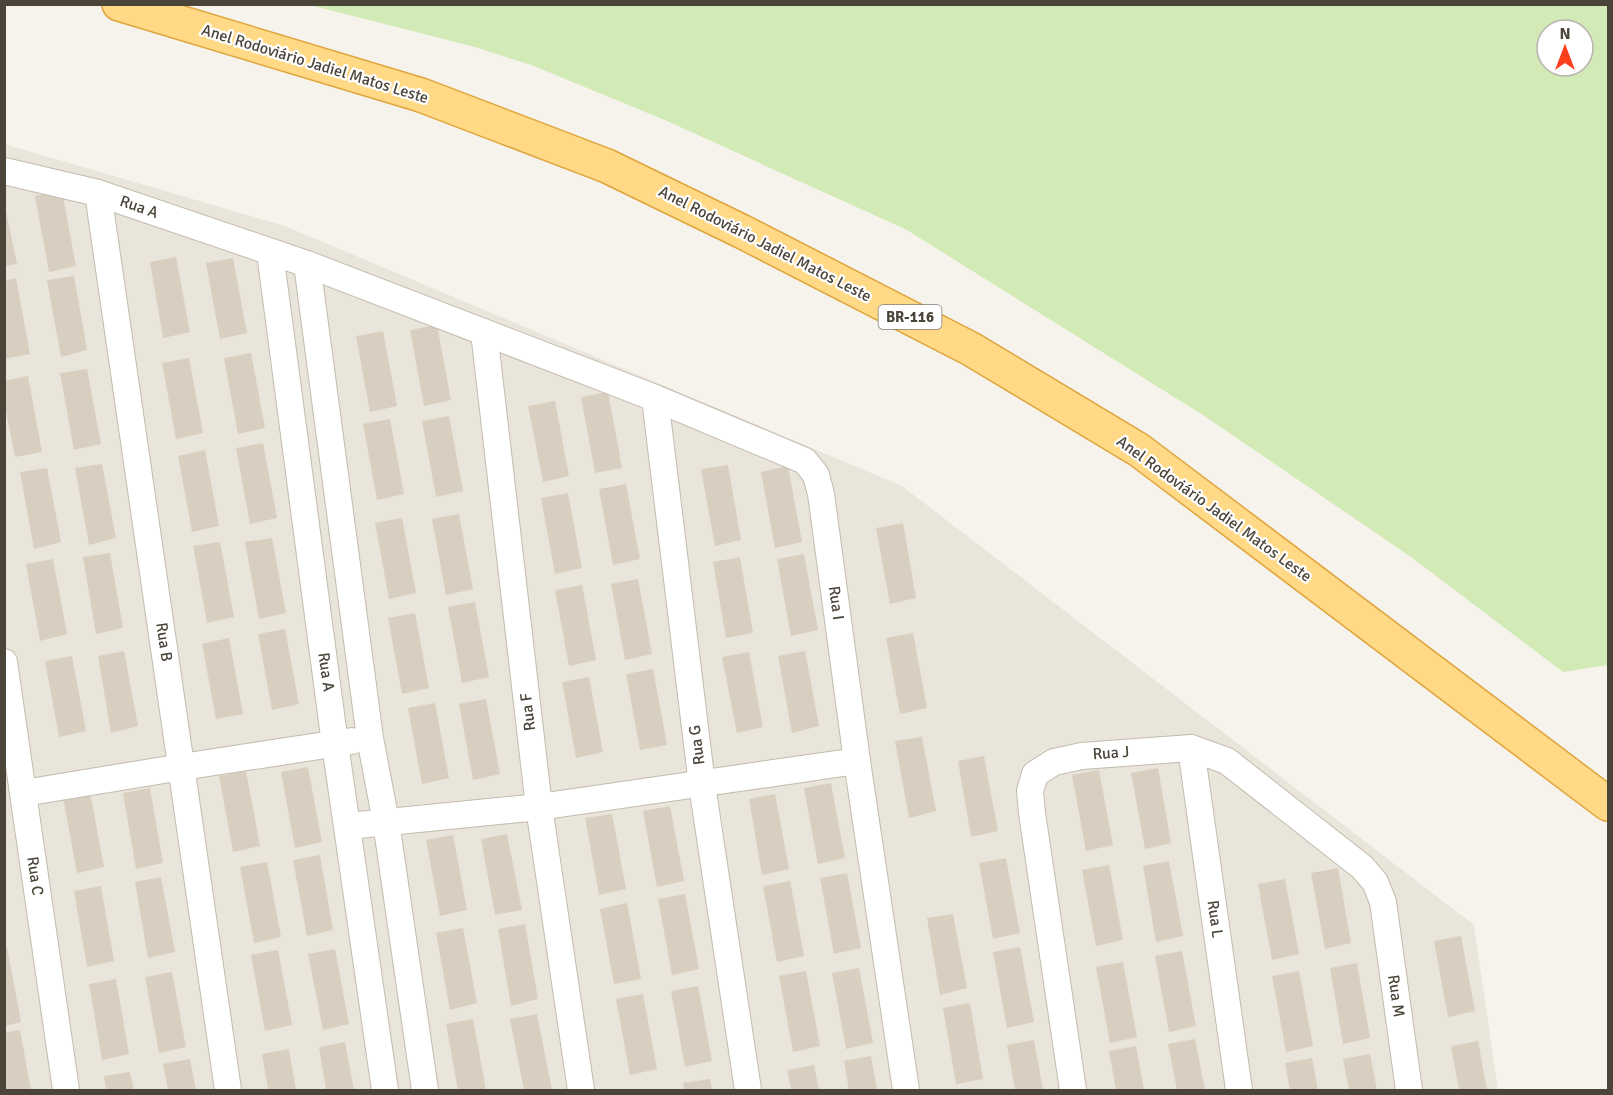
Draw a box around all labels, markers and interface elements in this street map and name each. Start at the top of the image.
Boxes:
north arrow [1535,18,1595,78]
street label: Anel Rodoviário Jadiel Matos Leste [199,20,431,108]
text: N [1559,24,1571,44]
street label: Anel Rodoviário Jadiel Matos Leste [655,181,875,307]
street label: Rua A [117,191,161,223]
road number: BR-116 [878,305,942,329]
street label: Anel Rodoviário Jadiel Matos Leste [1113,431,1315,587]
street label: Rua I [824,585,848,621]
street label: Rua B [151,621,177,663]
street label: Rua A [313,651,339,693]
street label: Rua F [516,692,540,732]
street label: Rua G [685,724,709,766]
street label: Rua J [1092,742,1130,764]
street label: Rua C [22,855,48,897]
street label: Rua L [1202,899,1228,939]
street label: Rua M [1383,974,1409,1018]

